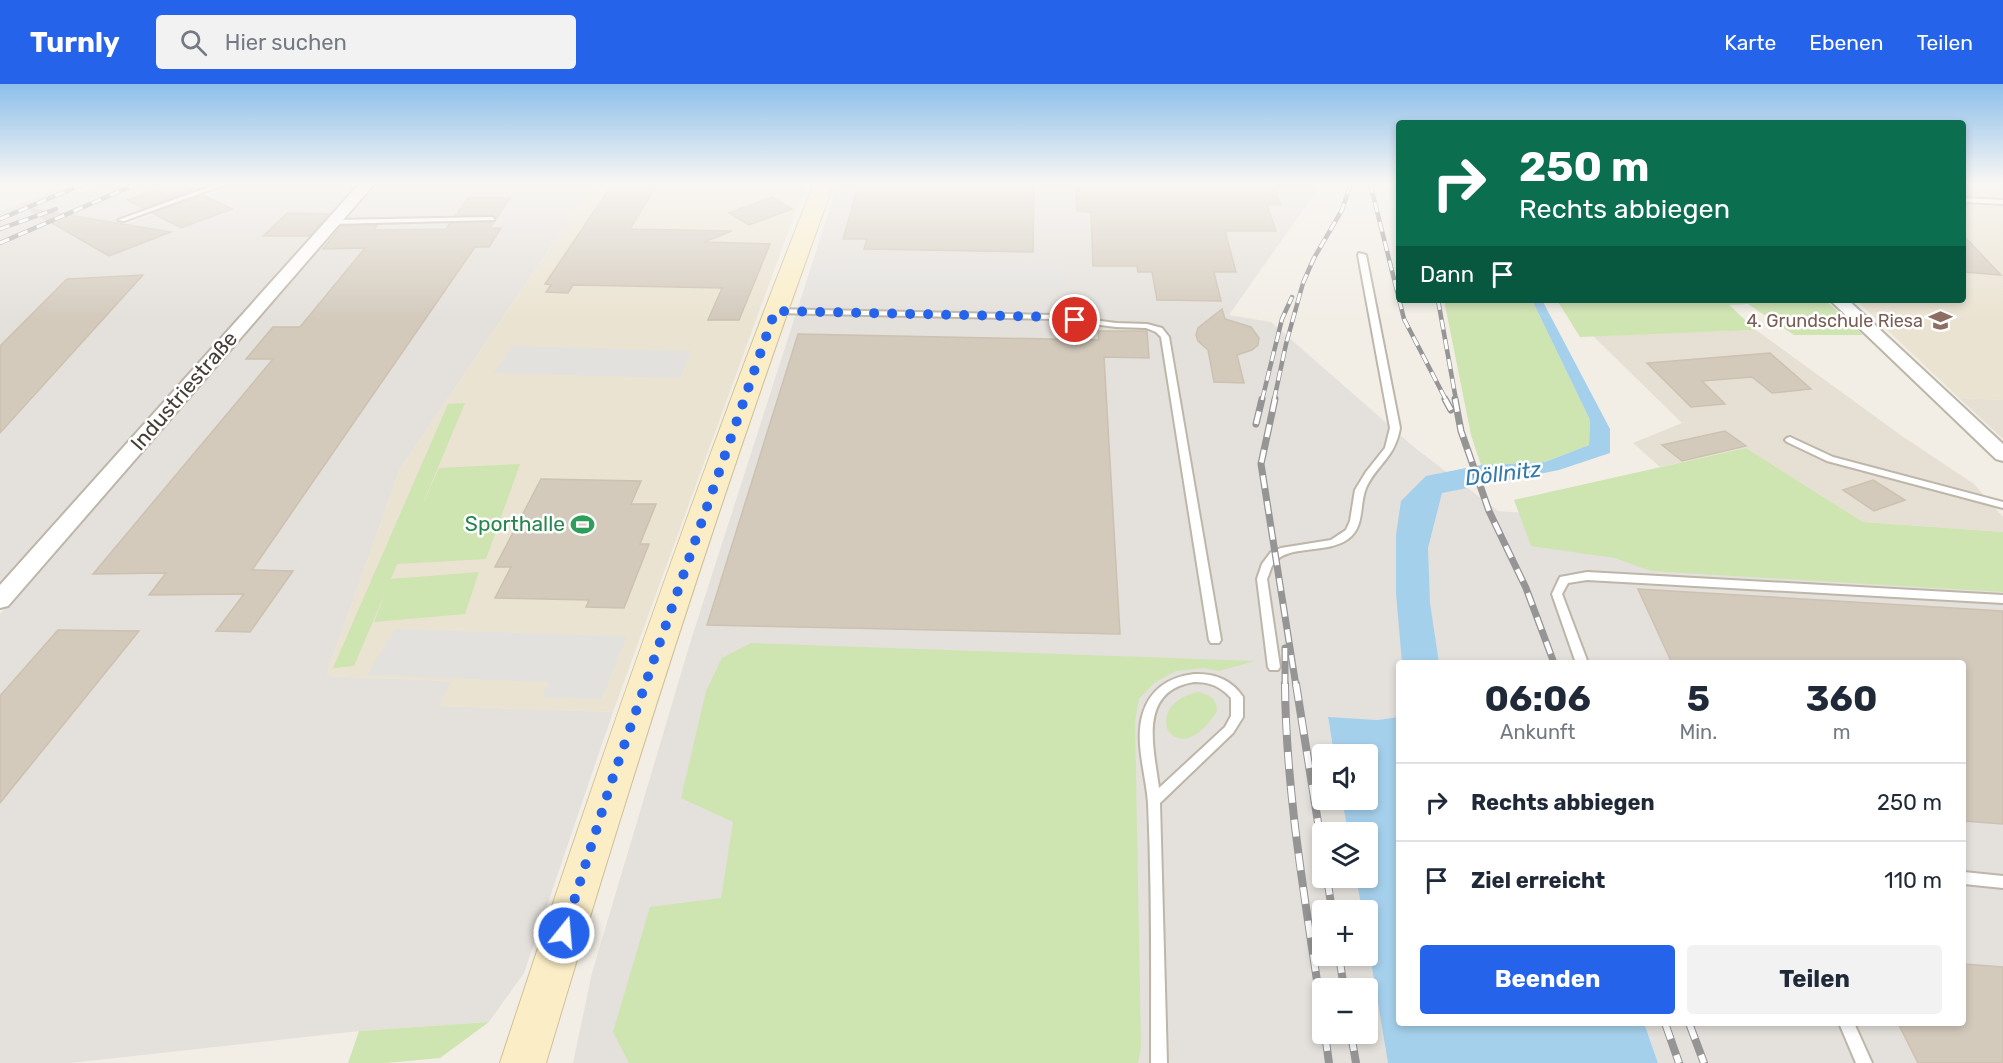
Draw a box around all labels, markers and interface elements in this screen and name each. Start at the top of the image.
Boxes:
search box [156,15,576,69]
text: Turnly [30,26,120,59]
icon: search [177,26,210,59]
text: Hier suchen [225,29,347,56]
text: Karte [1724,30,1776,55]
text: Ebenen [1809,30,1883,55]
text: Teilen [1916,30,1973,55]
text: 250 m [1519,142,1649,192]
icon: right [1420,144,1498,222]
text: Rechts abbiegen [1519,193,1730,225]
icon: arrive [1486,258,1519,291]
text: Dann [1420,261,1474,288]
pin [1049,294,1100,345]
icon: arrive [1058,303,1091,336]
school or university icon: 4. Grundschule Riesa [1928,308,1954,334]
place label: 4. Grundschule Riesa [1746,310,1923,332]
street label: Industriestraße [125,326,242,455]
water label: Döllnitz [1463,455,1543,492]
place label: Sporthalle [465,511,565,536]
sports icon: Sporthalle [570,511,596,537]
text: 06:06 [1485,677,1591,720]
text: 5 [1687,677,1710,720]
text: 360 [1806,677,1877,720]
text: Ankunft [1500,720,1575,744]
text: Min. [1679,720,1717,744]
text: m [1833,720,1851,744]
map controls [1312,744,1378,1044]
button: sound [1312,744,1378,810]
icon: right [1420,786,1453,819]
text: Rechts abbiegen [1471,789,1655,816]
text: 250 m [1877,789,1942,816]
button: layers [1312,822,1378,888]
icon: arrive [1420,864,1453,897]
text: Ziel erreicht [1471,867,1605,894]
text: 110 m [1884,867,1942,894]
button: + [1312,900,1378,966]
position arrow [532,901,596,965]
button: Beenden [1420,945,1675,1014]
button: Teilen [1687,945,1942,1014]
button: − [1312,978,1378,1044]

